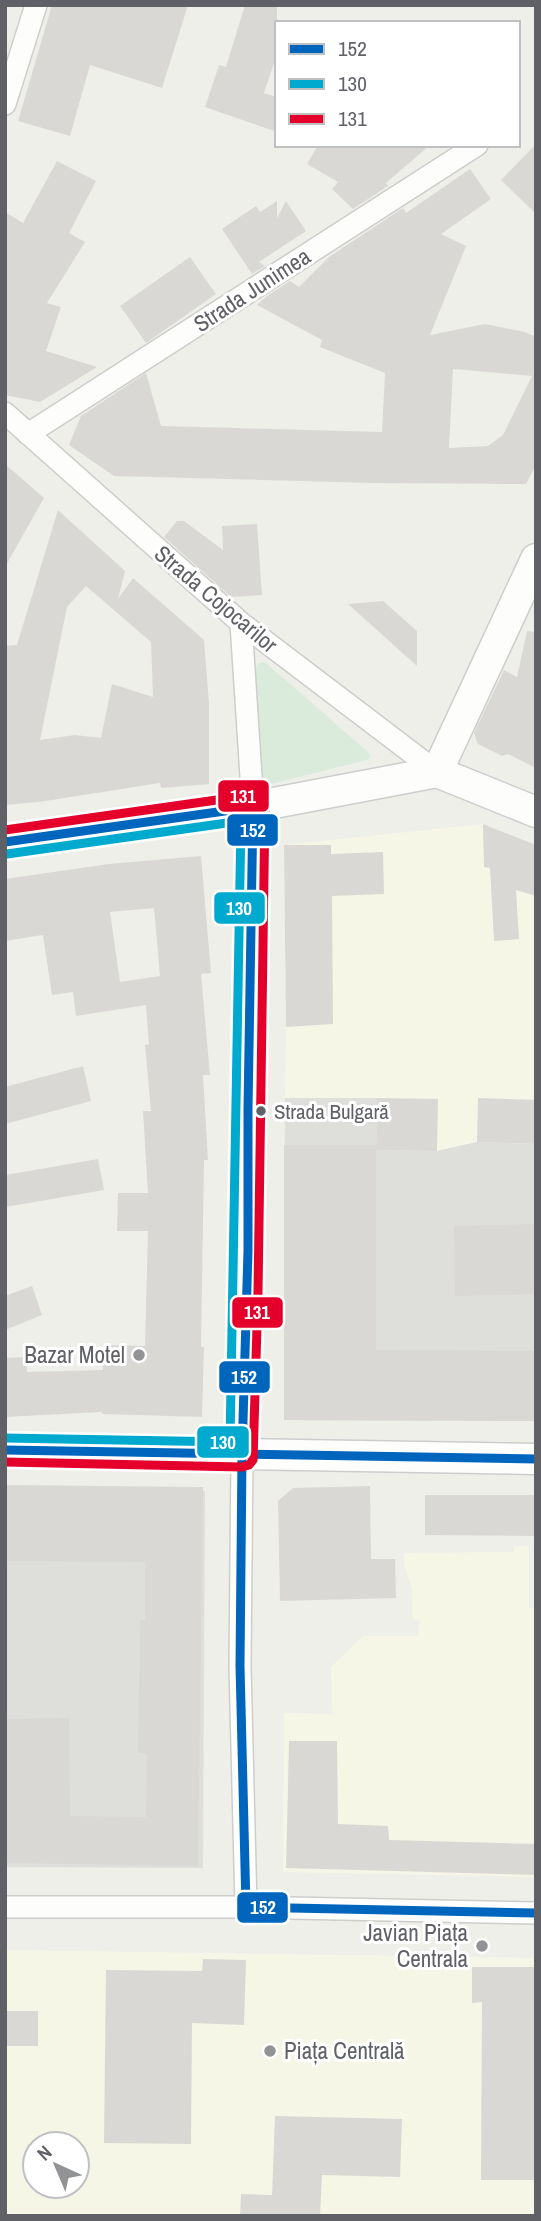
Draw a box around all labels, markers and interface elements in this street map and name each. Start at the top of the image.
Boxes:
legend [275,21,520,147]
text: 152 [338,34,367,63]
text: 130 [338,69,367,98]
text: 131 [338,104,367,133]
street label: Strada Junimea [187,240,316,339]
street label: Strada Cojocarilor [148,538,285,660]
line badge: 131 [217,779,270,813]
text: 131 [230,783,256,809]
line badge: 152 [226,813,279,847]
text: 152 [240,817,266,843]
line badge: 130 [213,891,266,925]
text: 130 [226,895,252,921]
place label: Strada Bulgară [274,1097,389,1126]
marker: Strada Bulgară [254,1104,268,1118]
line badge: 131 [231,1296,284,1329]
text: 131 [244,1299,270,1325]
place label: Bazar Motel [24,1339,125,1370]
marker: Bazar Motel [131,1347,147,1363]
line badge: 152 [218,1360,271,1394]
text: 152 [231,1364,257,1390]
line badge: 130 [196,1425,250,1459]
text: 130 [210,1429,236,1455]
line badge: 152 [236,1891,289,1924]
text: 152 [250,1894,276,1920]
place label: Javian Piața Centrala [363,1917,469,1974]
marker: Javian Piața Centrala [474,1938,490,1954]
place label: Piața Centrală [284,2035,405,2066]
marker: Piața Centrală [262,2043,278,2059]
north arrow [21,2130,91,2200]
text: N [31,2140,57,2166]

